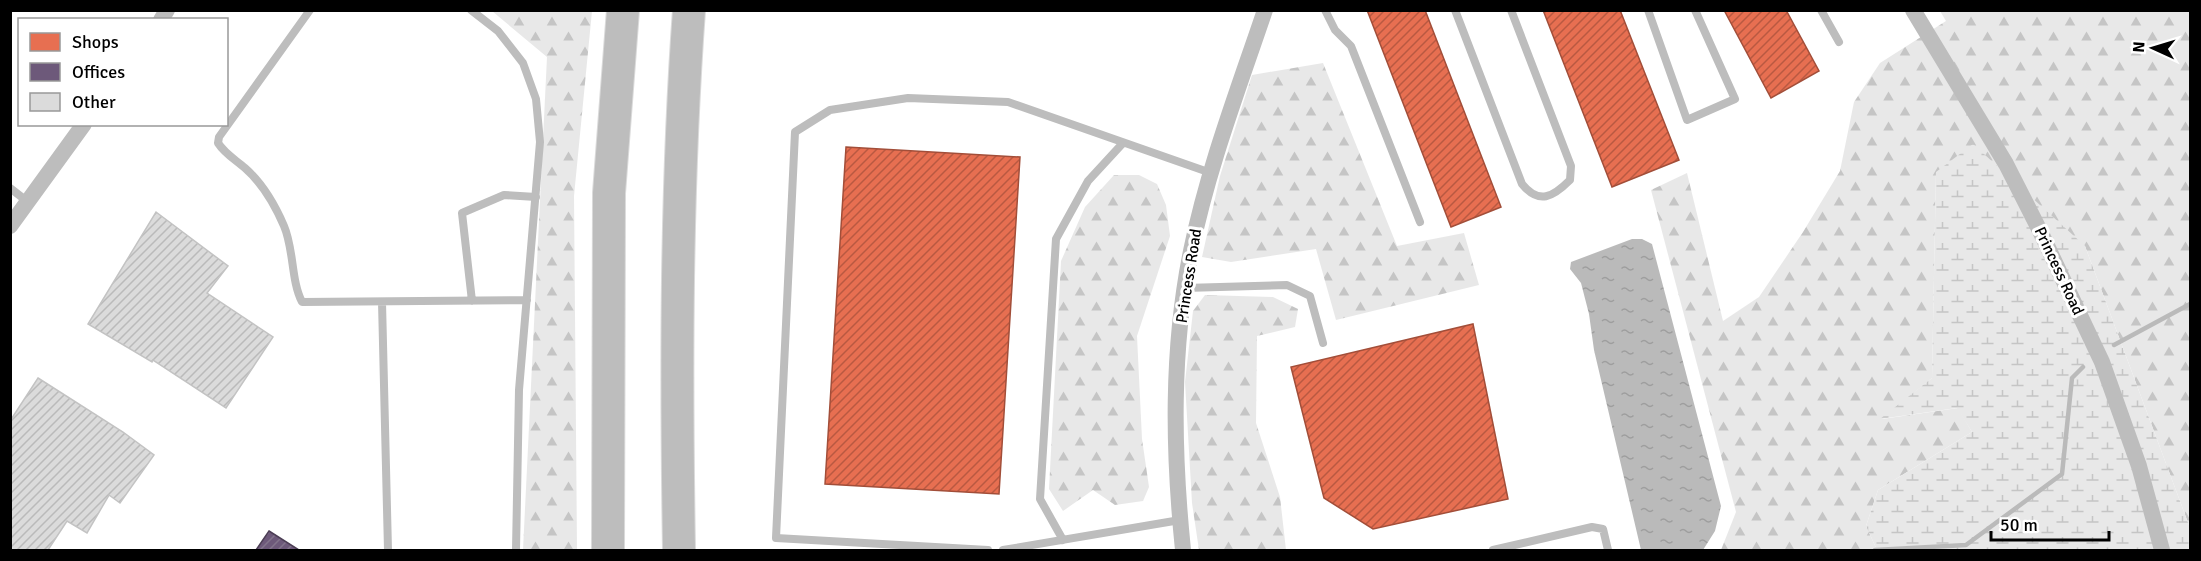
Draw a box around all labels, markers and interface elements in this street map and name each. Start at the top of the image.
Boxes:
legend [18,18,228,126]
north arrow [2123,18,2183,78]
text: Shops [72,31,119,53]
text: N [2129,41,2149,53]
text: Offices [72,61,125,83]
text: Other [72,91,116,113]
street label: Princess Road [2030,224,2088,318]
street label: Princess Road [1172,227,1206,325]
scale bar [1991,504,2110,542]
text: 50 m [2000,514,2038,536]

